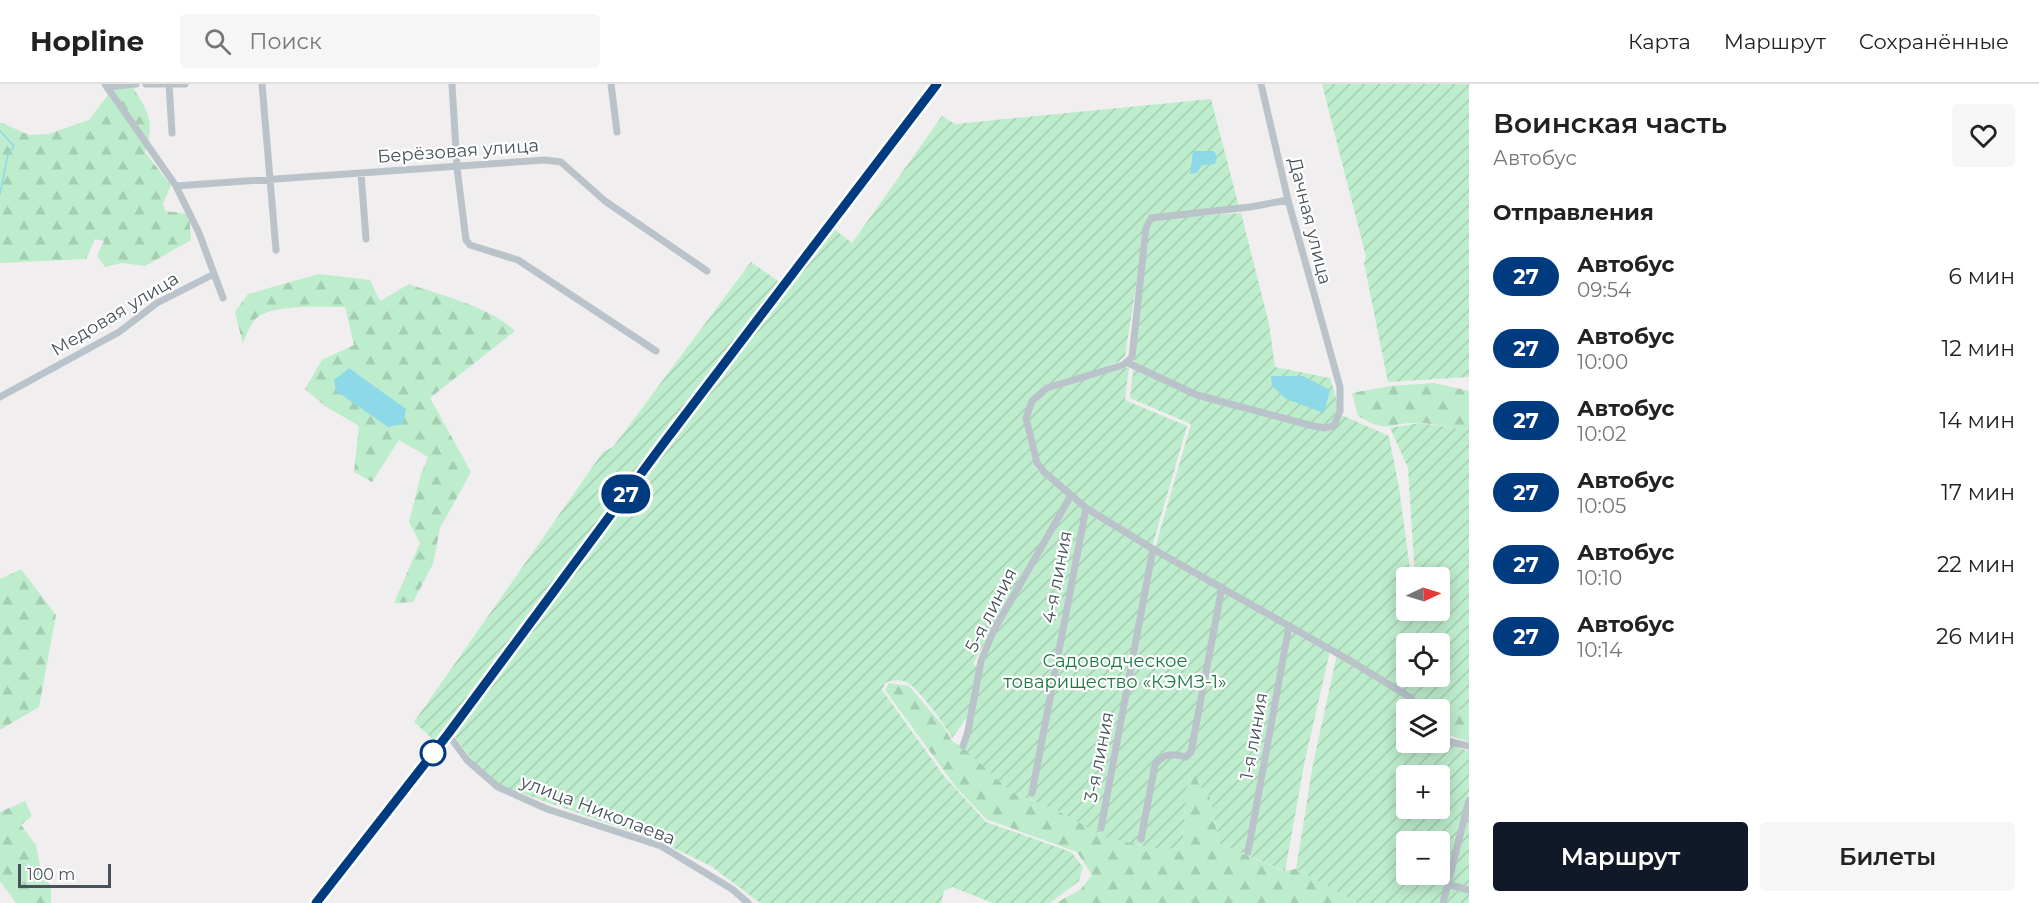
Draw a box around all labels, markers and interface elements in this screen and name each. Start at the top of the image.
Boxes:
search box [180,14,600,68]
text: Hopline [30,24,144,58]
icon: search [201,25,234,58]
text: Поиск [249,28,322,55]
text: Карта [1628,29,1691,54]
text: Маршрут [1724,29,1826,54]
text: Сохранённые [1859,29,2009,54]
button: heart [1952,104,2015,167]
text: Воинская часть [1493,106,1727,140]
street label: Берёзовая улица [376,134,540,168]
text: Автобус [1493,146,1577,170]
street label: Дачная улица [1284,155,1336,287]
text: Отправления [1493,199,1654,226]
text: Автобус [1577,251,1675,278]
text: 6 мин [1948,263,2015,290]
text: 27 [1513,264,1539,289]
street label: Медовая улица [47,267,183,361]
text: 09:54 [1577,278,1631,302]
text: Автобус [1577,323,1675,350]
text: 12 мин [1941,335,2015,362]
text: 27 [1513,336,1539,361]
text: 10:00 [1577,350,1628,374]
text: Автобус [1577,395,1675,422]
text: 14 мин [1939,407,2015,434]
text: 27 [1513,408,1539,433]
text: 10:02 [1577,422,1626,446]
text: Автобус [1577,467,1675,494]
line badge: 27 [599,474,653,514]
text: 17 мин [1941,479,2015,506]
text: 27 [1513,480,1539,505]
text: 27 [613,482,639,507]
text: 10:05 [1577,494,1626,518]
street label: 4-я линия [1037,529,1077,625]
text: Автобус [1577,539,1675,566]
text: 22 мин [1937,551,2015,578]
text: 27 [1513,552,1539,577]
street label: 5-я линия [960,564,1022,656]
text: 10:10 [1577,566,1622,590]
north arrow [1396,567,1450,621]
map controls [1396,567,1450,885]
text: Автобус [1577,611,1675,638]
text: 26 мин [1936,623,2015,650]
text: 27 [1513,624,1539,649]
button: locate [1396,633,1450,687]
text: 10:14 [1577,638,1622,662]
park label: Садоводческое товарищество «КЭМЗ-1» [1003,650,1227,693]
street label: 1-я линия [1236,691,1272,781]
button: layers [1396,699,1450,753]
street label: 3-я линия [1079,710,1119,804]
unlabelled marker [420,740,446,766]
button: + [1396,765,1450,819]
street label: улица Николаева [517,770,679,850]
button: Маршрут [1493,822,1748,891]
button: Билеты [1760,822,2015,891]
button: − [1396,831,1450,885]
scale bar [18,861,111,888]
text: 100 m [27,865,75,884]

